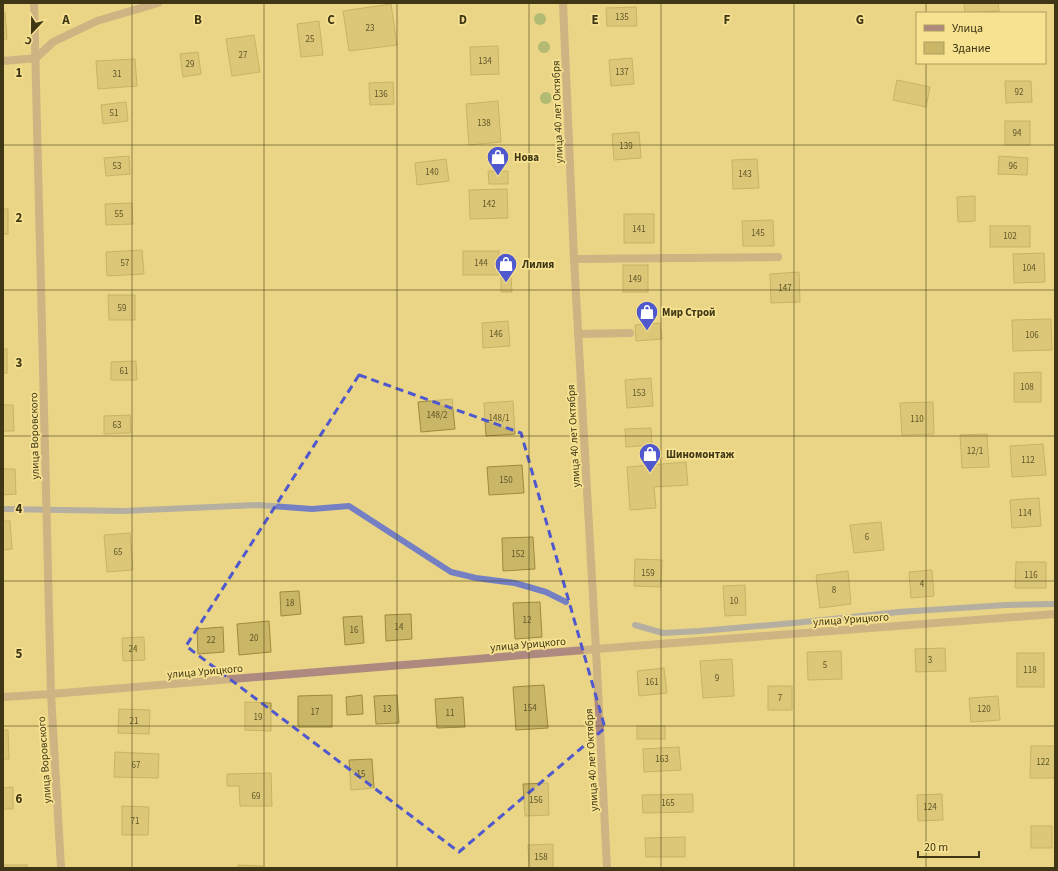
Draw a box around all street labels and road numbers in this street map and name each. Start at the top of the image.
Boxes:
street label: улица 40 лет Октября [548,60,567,164]
street label: улица 40 лет Октября [563,384,584,488]
street label: улица Воровского [26,392,43,480]
street label: улица Урицкого [813,609,890,630]
street label: улица Урицкого [490,634,567,655]
street label: улица Урицкого [167,661,244,682]
street label: улица 40 лет Октября [581,708,602,812]
street label: улица Воровского [34,716,55,804]

